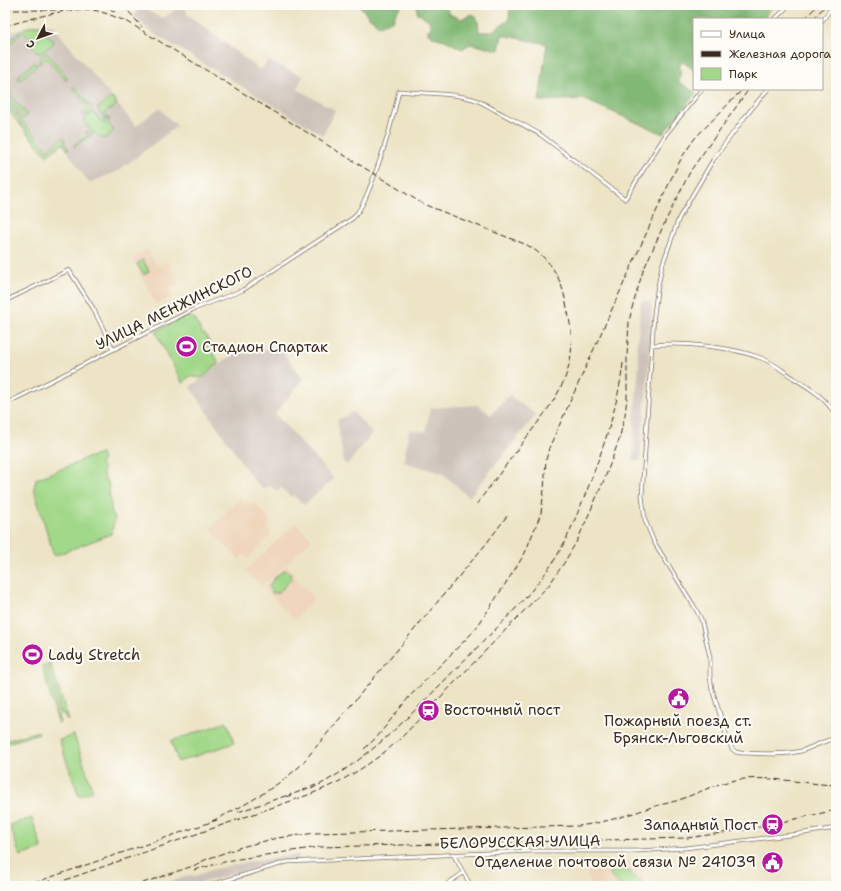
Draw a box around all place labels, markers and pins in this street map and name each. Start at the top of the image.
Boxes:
sports icon: Стадион Спартак [174,334,200,360]
place label: Стадион Спартак [202,337,328,357]
sports icon: Lady Stretch [19,642,45,668]
place label: Lady Stretch [48,645,140,665]
public building icon: Пожарный поезд ст. Брянск-Льговский [665,685,691,711]
station icon: Восточный пост [416,697,442,723]
place label: Восточный пост [444,700,561,720]
place label: Пожарный поезд ст. Брянск-Льговский [604,711,752,748]
station icon: Западный Пост [760,812,786,838]
place label: Западный Пост [644,815,758,835]
public building icon: Отделение почтовой связи № 241039 [759,849,785,875]
place label: Отделение почтовой связи № 241039 [474,852,756,872]

